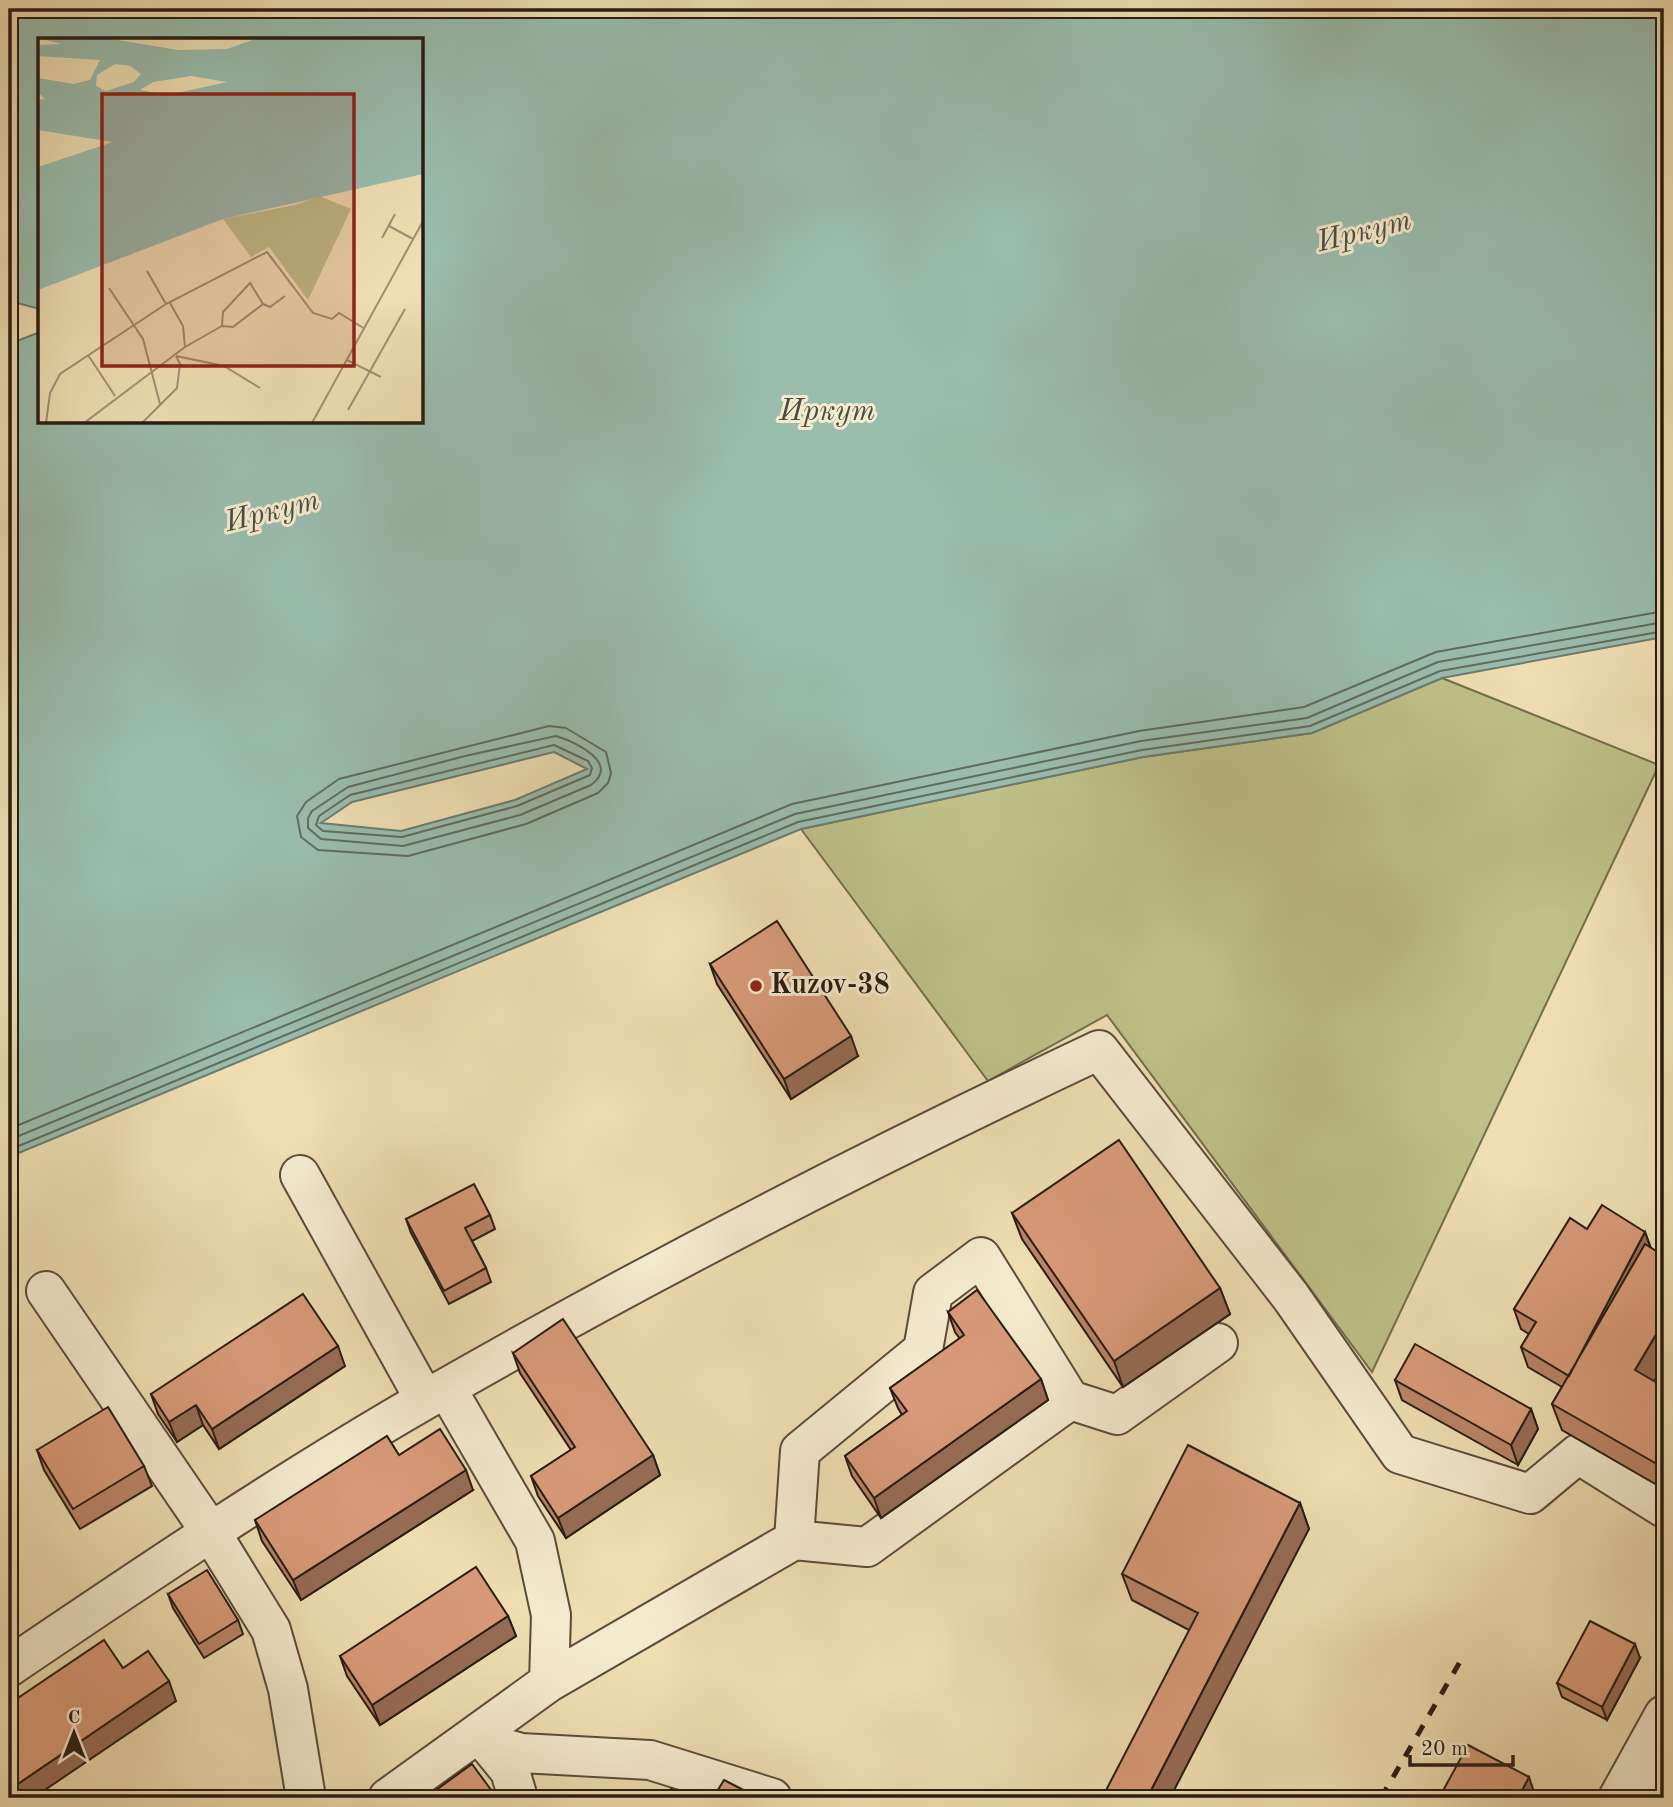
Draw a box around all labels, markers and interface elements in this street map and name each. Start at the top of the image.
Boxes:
inset map [38,38,424,424]
water label: Иркут [1313,206,1414,258]
water label: Иркут [778,397,875,427]
water label: Иркут [221,486,322,538]
place label: Kuzov-38 [770,972,890,1000]
marker: Kuzov-38 [748,978,764,994]
north arrow [38,1699,108,1769]
text: С [68,1709,80,1728]
scale bar [1410,1723,1514,1767]
text: 20 m [1421,1739,1468,1760]

